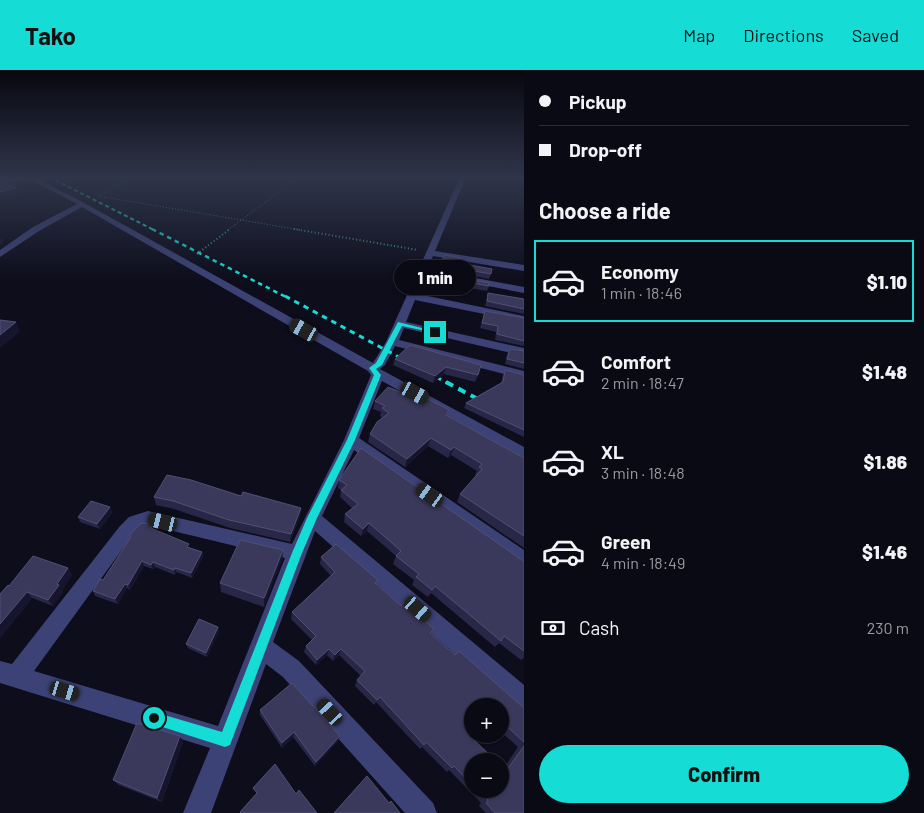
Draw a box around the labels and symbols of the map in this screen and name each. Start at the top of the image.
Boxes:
callout: 1 min [394,260,476,294]
car [287,316,320,344]
route end [424,321,446,343]
car [398,379,431,407]
car [413,480,446,510]
car [146,511,179,533]
car [401,593,434,625]
car [48,679,81,703]
car [314,696,345,728]
route start [143,707,165,729]

